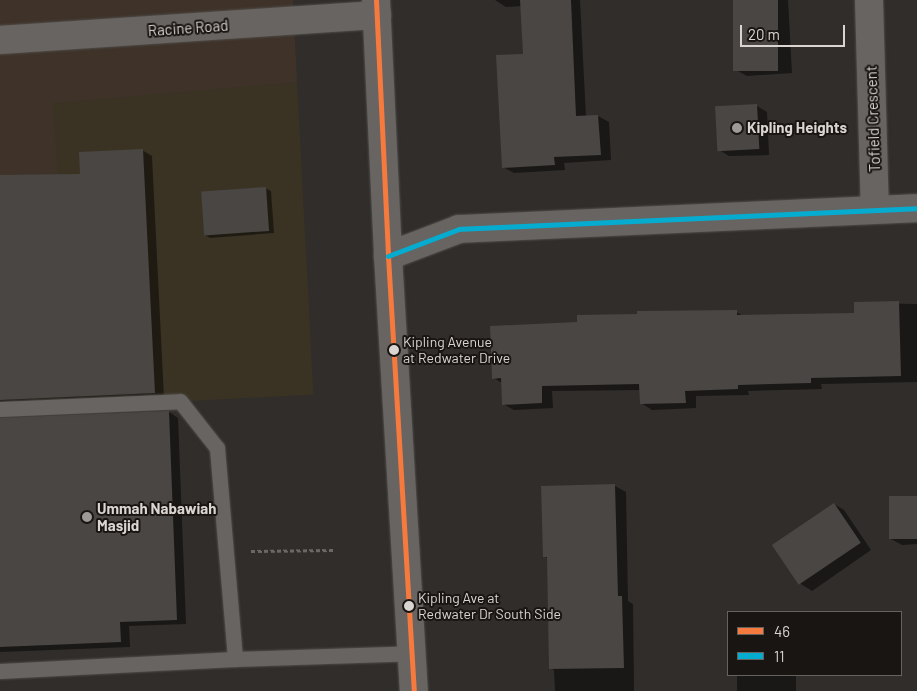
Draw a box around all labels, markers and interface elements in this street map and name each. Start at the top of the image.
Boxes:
scale bar [742,15,847,47]
street label: Racine Road [147,16,229,40]
text: 20 m [748,25,780,43]
street label: Tofield Crescent [862,66,884,172]
place label: Kipling Heights [747,119,847,137]
marker: Kipling Heights [731,122,743,134]
place label: Kipling Avenue at Redwater Drive [403,334,510,367]
marker: Kipling Avenue at Redwater Drive [389,345,399,355]
place label: Ummah Nabawiah Masjid [97,499,216,534]
marker: Ummah Nabawiah Masjid [81,511,93,523]
place label: Kipling Ave at Redwater Dr South Side [418,590,561,622]
marker: Kipling Ave at Redwater Dr South Side [404,601,414,611]
legend [727,611,902,676]
text: 46 [774,622,790,640]
text: 11 [774,647,785,665]

